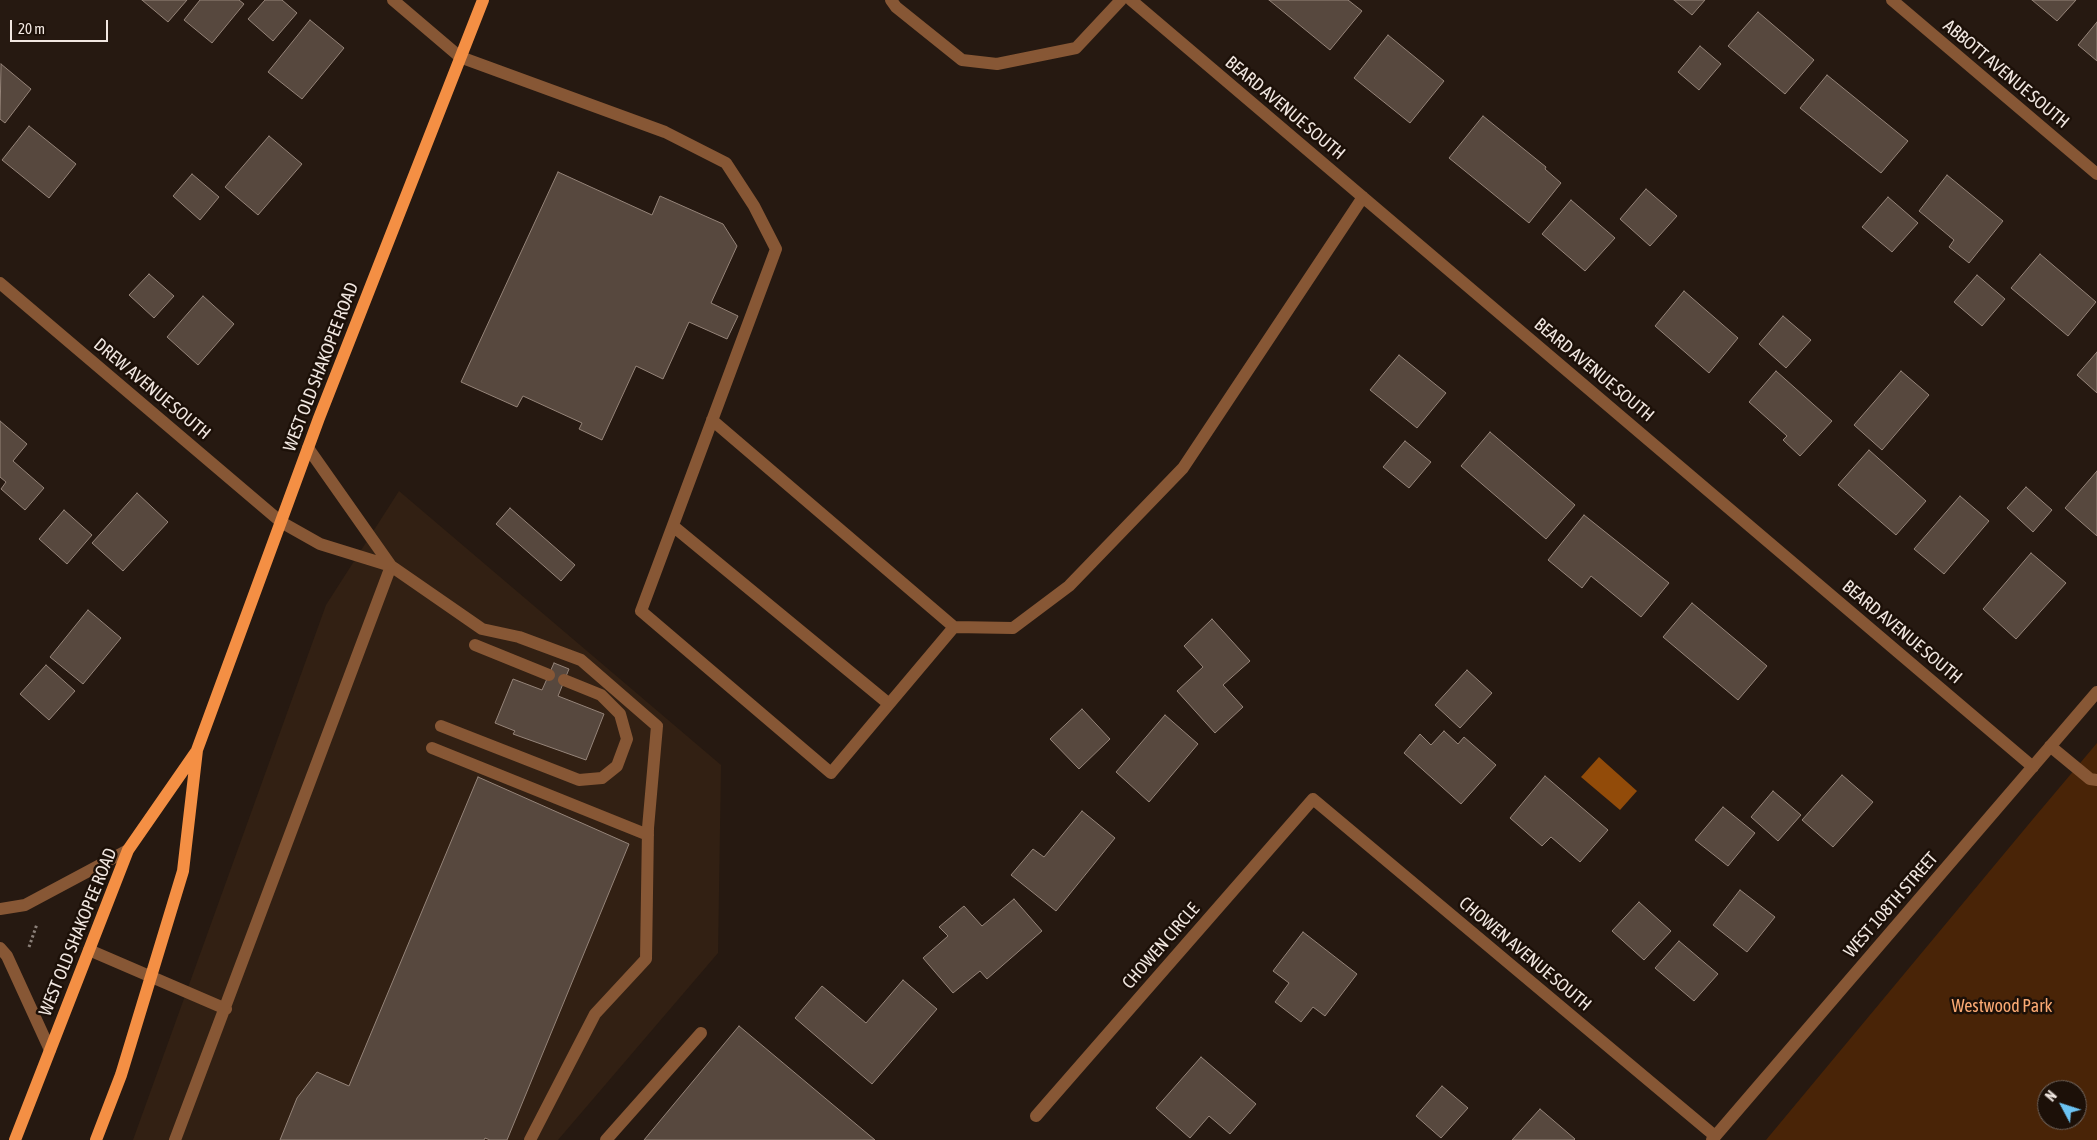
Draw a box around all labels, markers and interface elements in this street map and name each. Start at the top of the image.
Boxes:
scale bar [12,10,110,42]
street label: ABBOTT AVENUE SOUTH [1939,15,2073,133]
text: 20 m [18,20,45,37]
street label: BEARD AVENUE SOUTH [1221,52,1349,164]
street label: WEST OLD SHAKOPEE ROAD [279,280,363,454]
street label: BEARD AVENUE SOUTH [1530,314,1658,426]
street label: DREW AVENUE SOUTH [89,334,215,444]
street label: BEARD AVENUE SOUTH [1838,576,1966,688]
street label: WEST OLD SHAKOPEE ROAD [34,845,122,1019]
street label: WEST 108TH STREET [1839,848,1943,962]
street label: CHOWEN AVENUE SOUTH [1454,892,1596,1016]
street label: CHOWEN CIRCLE [1118,899,1204,993]
park label: Westwood Park [1952,995,2052,1017]
north arrow [2037,1080,2087,1130]
text: N [2042,1088,2060,1104]

